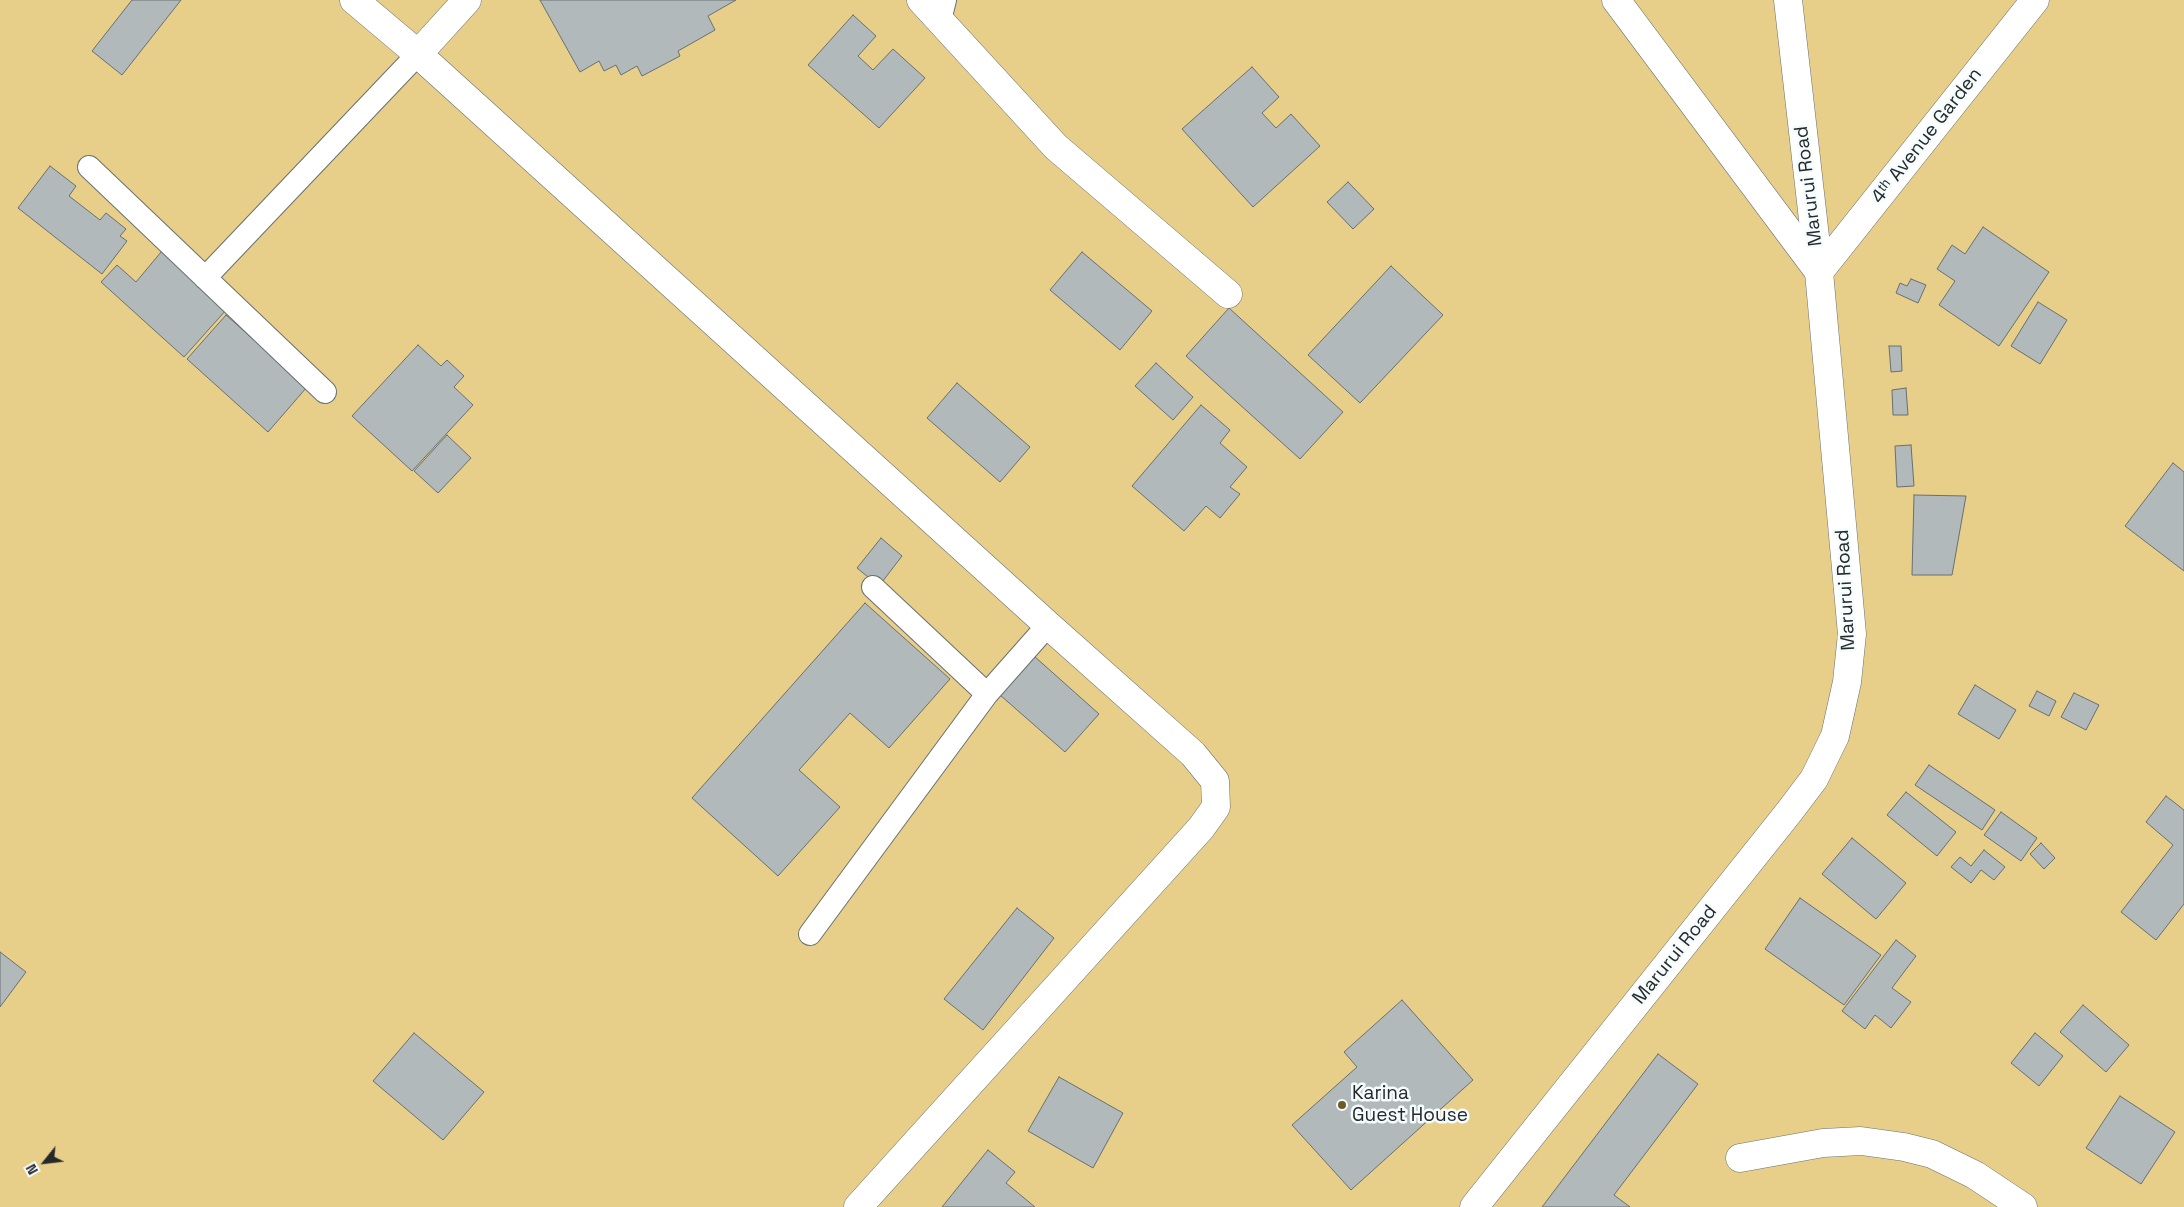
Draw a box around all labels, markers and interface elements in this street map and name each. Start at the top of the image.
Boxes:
street label: 4ᵗʰ Avenue Garden [1867,64,1987,208]
street label: Marurui Road [1790,125,1828,247]
street label: Marurui Road [1831,529,1861,651]
street label: Marurui Road [1628,901,1722,1009]
place label: Karina Guest House [1352,1083,1468,1127]
marker: Karina Guest House [1336,1099,1348,1111]
north arrow [20,1137,70,1187]
text: N [22,1161,42,1178]

